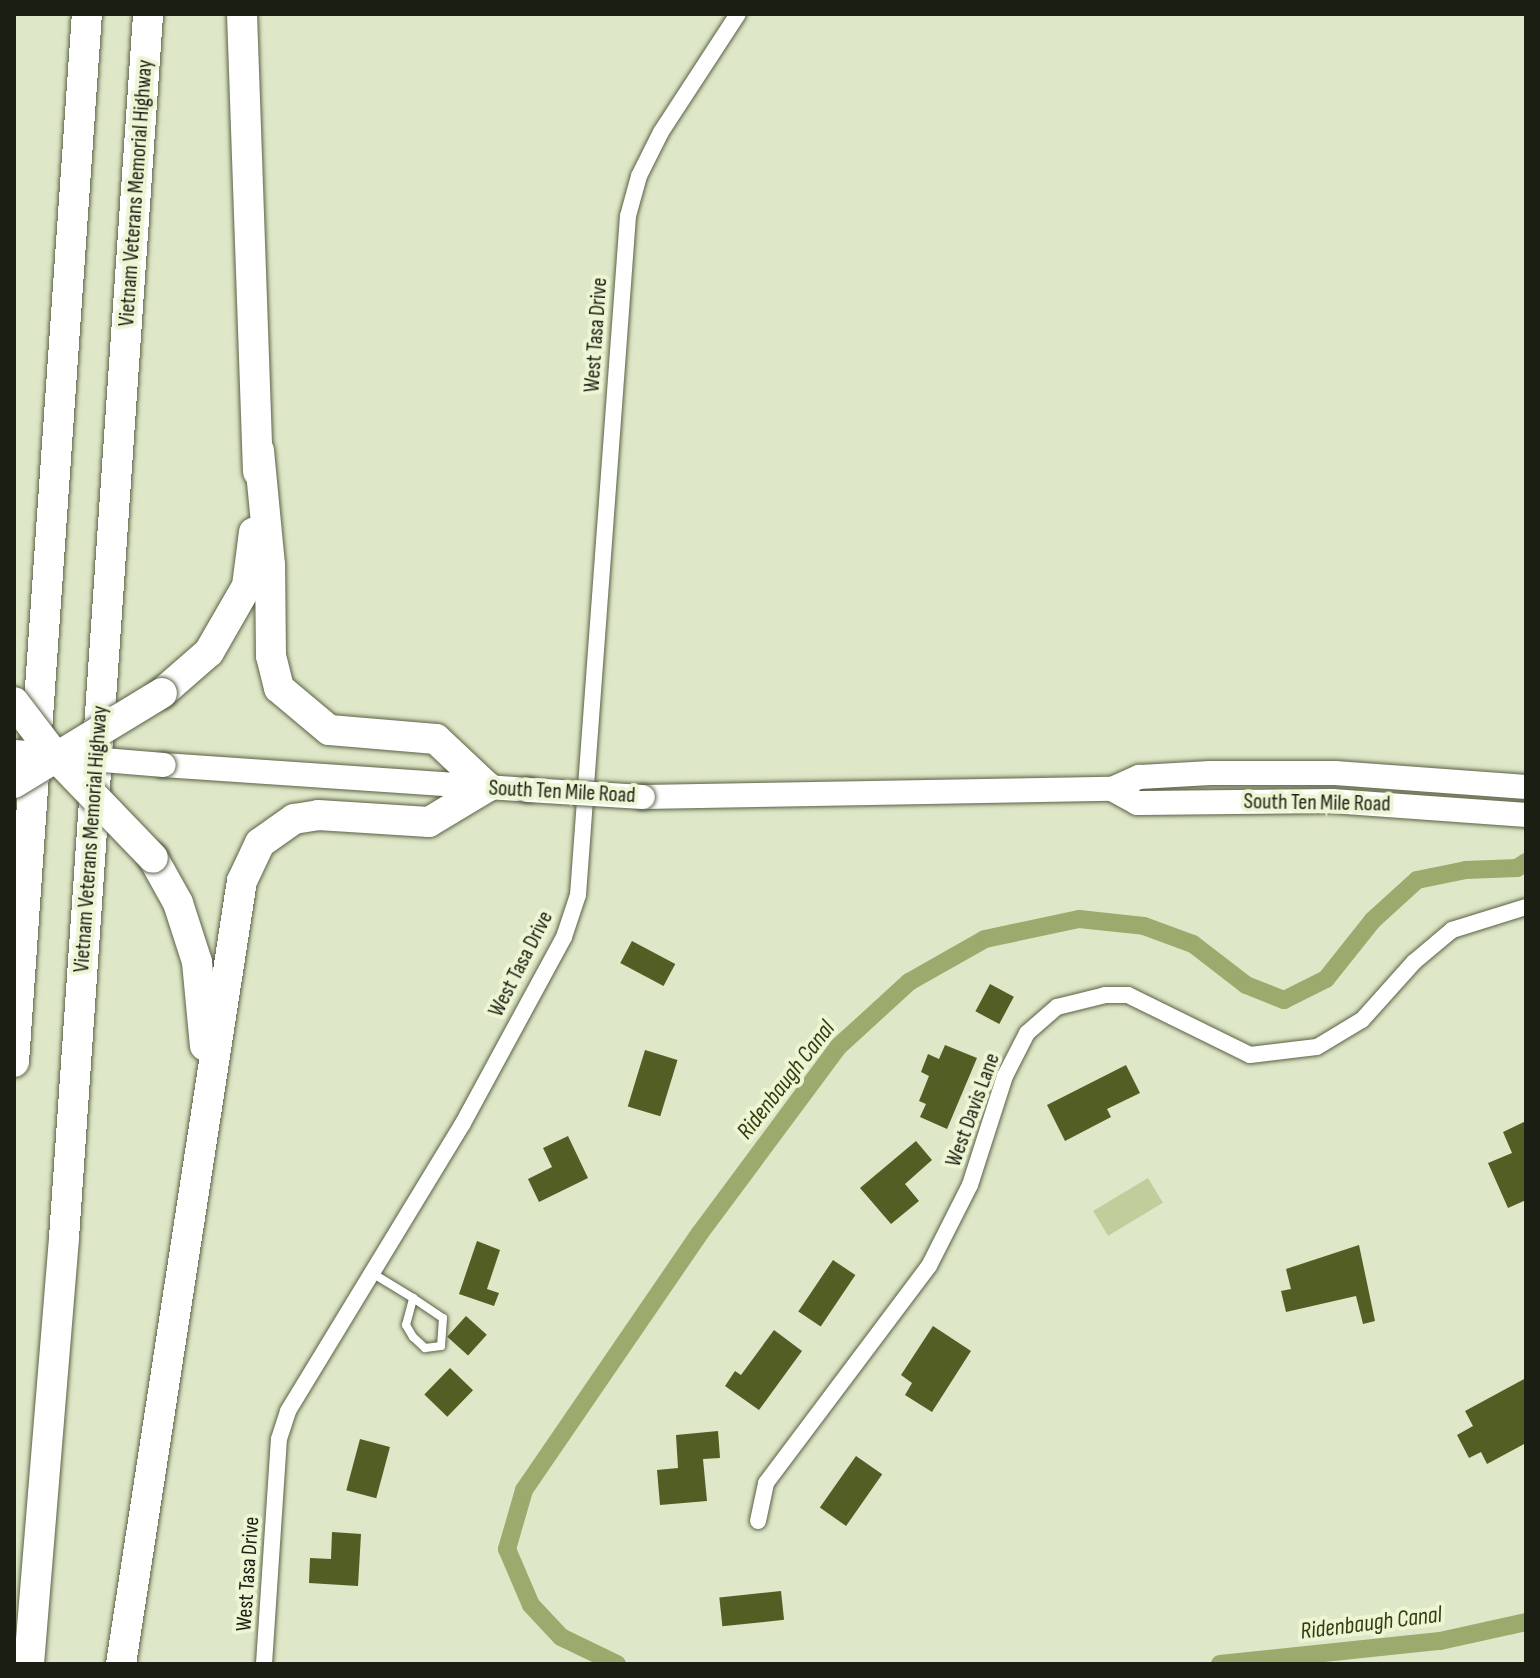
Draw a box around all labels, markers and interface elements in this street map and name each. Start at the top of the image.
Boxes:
street label: Vietnam Veterans Memorial Highway [114,59,158,327]
street label: West Tasa Drive [579,277,613,393]
street label: Vietnam Veterans Memorial Highway [69,705,113,973]
street label: South Ten Mile Road [488,775,636,809]
street label: South Ten Mile Road [1243,789,1391,817]
street label: West Tasa Drive [483,907,559,1021]
water label: Ridenbaugh Canal [731,1015,841,1145]
street label: West Davis Lane [940,1050,1006,1170]
street label: West Tasa Drive [231,1516,265,1632]
water label: Ridenbaugh Canal [1299,1600,1443,1646]

